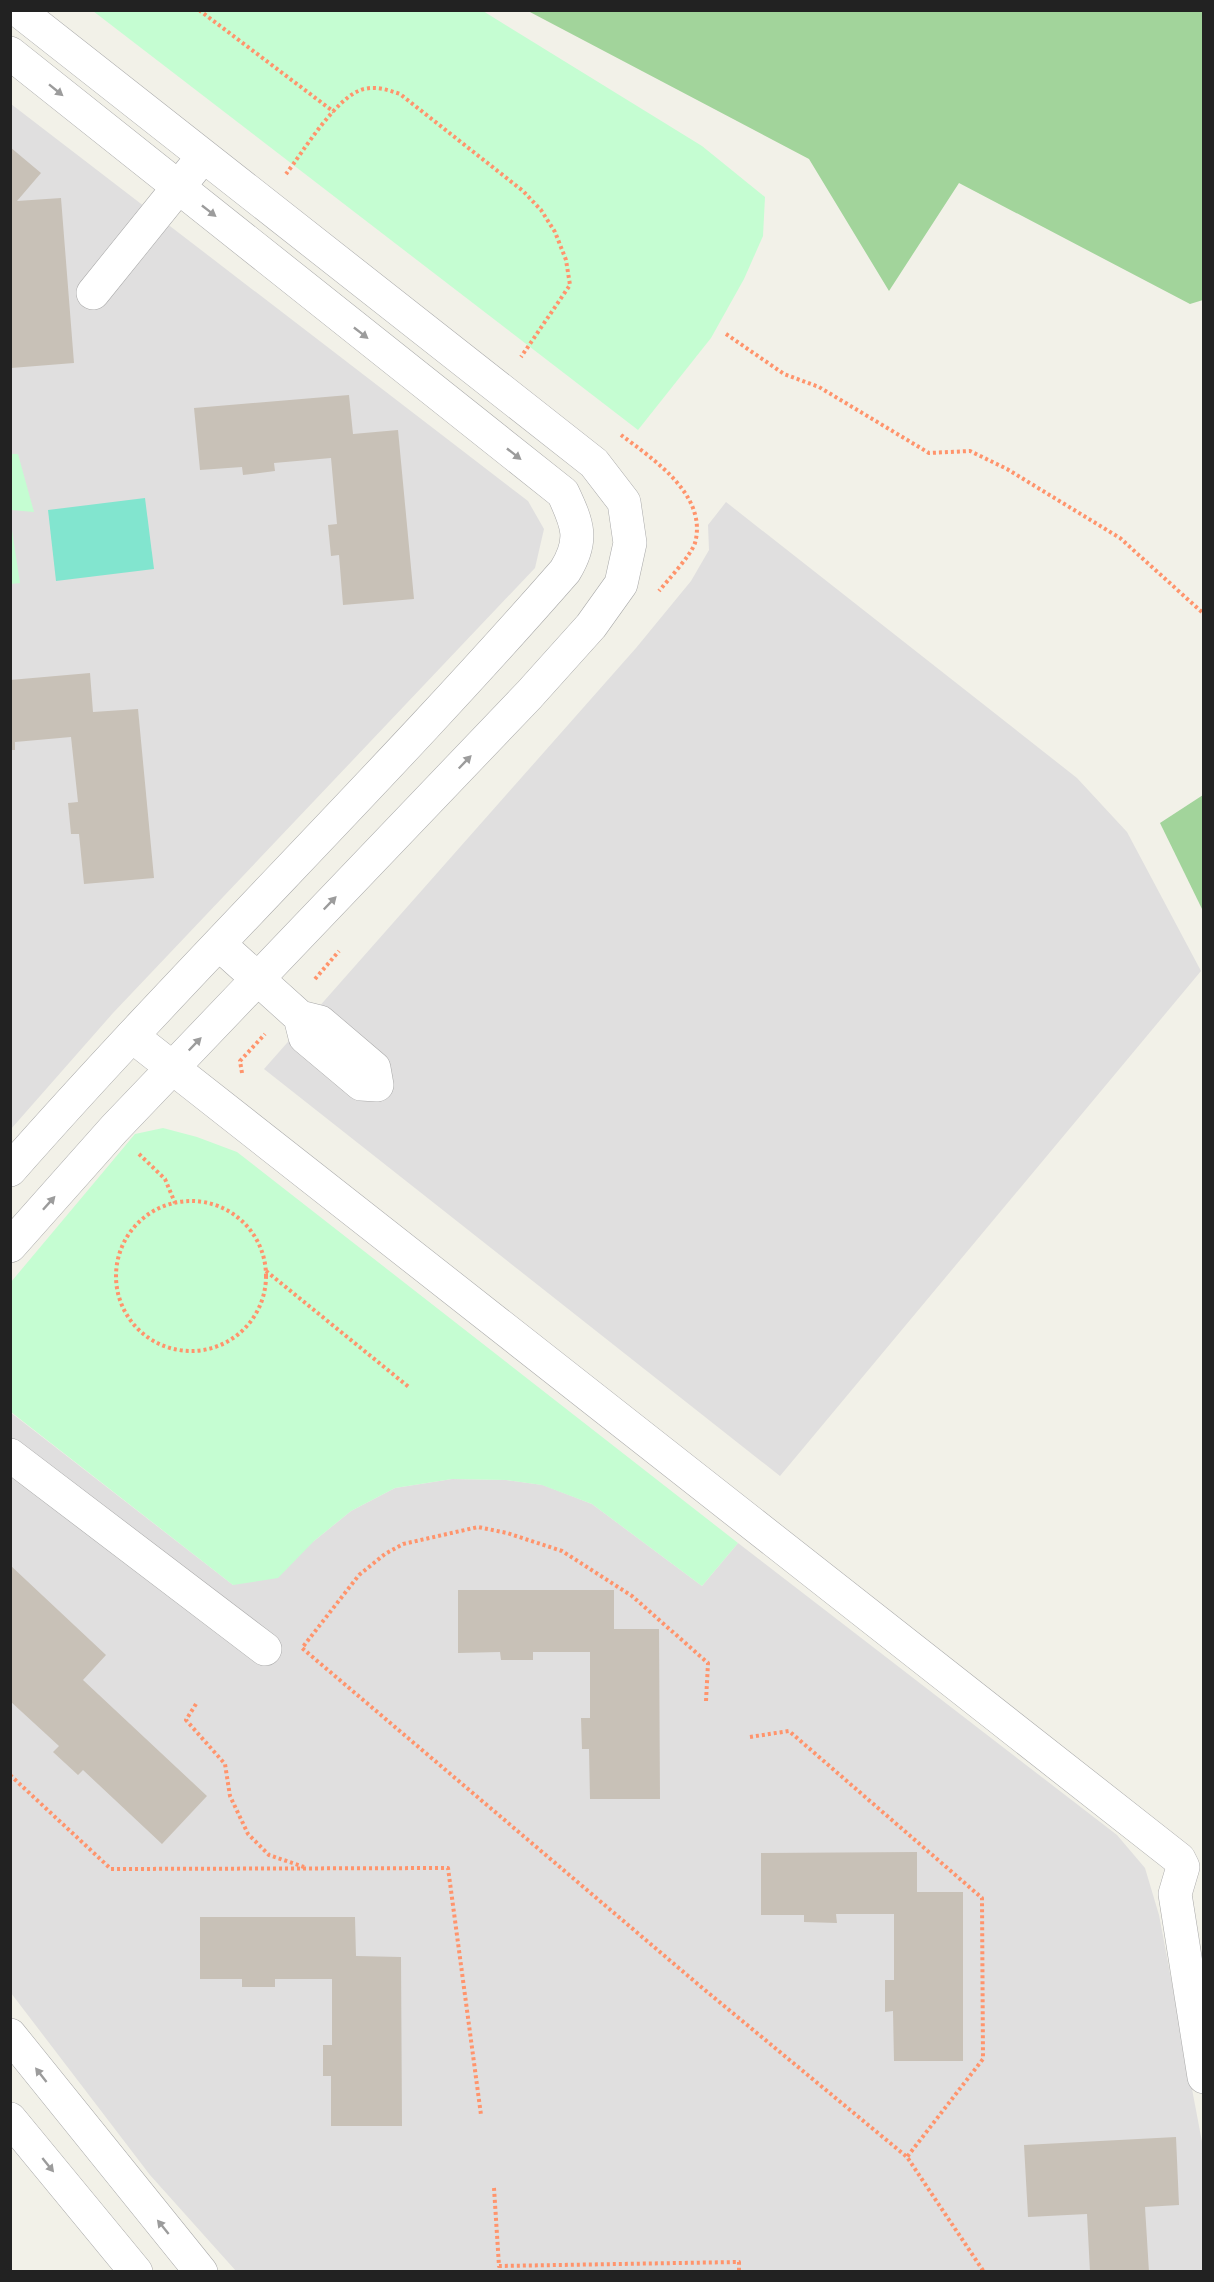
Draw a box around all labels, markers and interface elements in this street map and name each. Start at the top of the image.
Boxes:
one-way arrow [48,83,64,96]
one-way arrow [201,205,217,218]
one-way arrow [354,326,369,338]
one-way arrow [506,447,521,460]
one-way arrow [458,755,472,769]
one-way arrow [323,896,337,910]
one-way arrow [188,1037,202,1051]
one-way arrow [42,1195,56,1210]
one-way arrow [34,2067,47,2083]
one-way arrow [41,2157,53,2172]
one-way arrow [157,2220,170,2235]

